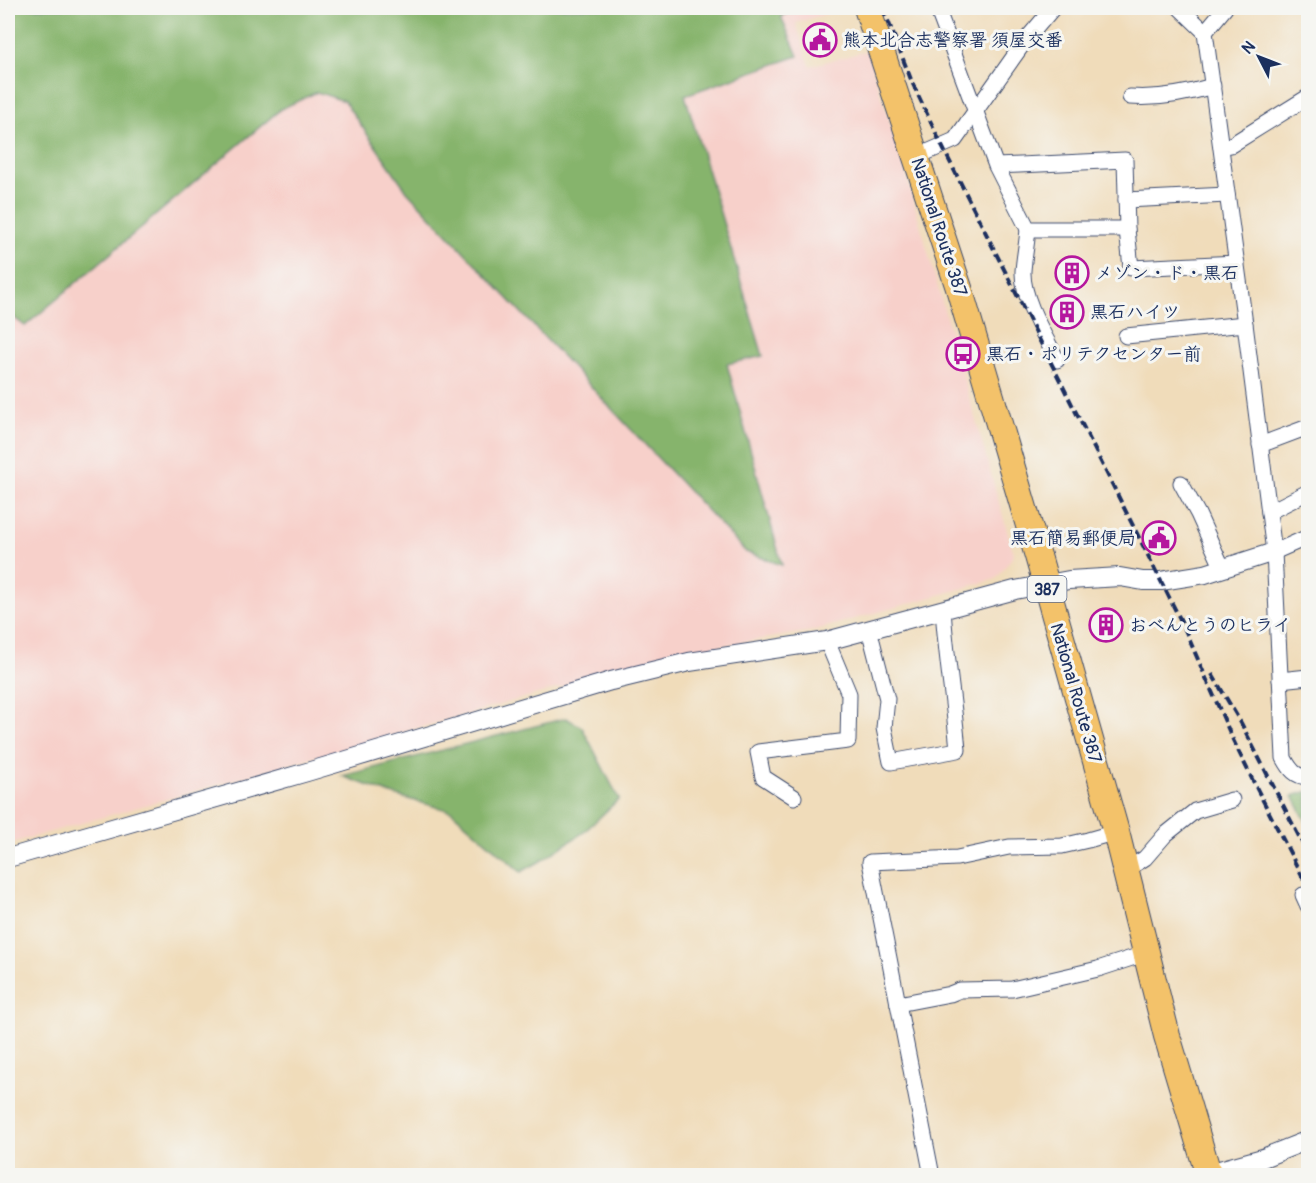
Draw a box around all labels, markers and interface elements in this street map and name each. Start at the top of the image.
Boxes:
public building icon: 熊本北合志警察署 須屋交番 [802,22,838,58]
north arrow [1229,27,1289,87]
place label: 熊本北合志警察署 須屋交番 [843,29,1063,52]
text: N [1238,37,1260,58]
street label: National Route 387 [905,155,972,300]
building icon: メゾン・ド・黒石 [1054,255,1090,291]
place label: メゾン・ド・黒石 [1095,262,1239,285]
building icon: 黒石ハイツ [1049,294,1085,330]
place label: 黒石ハイツ [1090,301,1180,324]
bus stop icon: 黒石・ポリテクセンター前 [945,336,981,372]
place label: 黒石・ポリテクセンター前 [986,343,1201,366]
public building icon: 黒石簡易郵便局 [1141,520,1177,556]
place label: 黒石簡易郵便局 [1010,527,1136,550]
road number: 387 [1028,576,1066,602]
building icon: おべんとうのヒライ [1088,607,1124,643]
place label: おべんとうのヒライ [1129,614,1291,637]
street label: National Route 387 [1045,621,1107,766]

